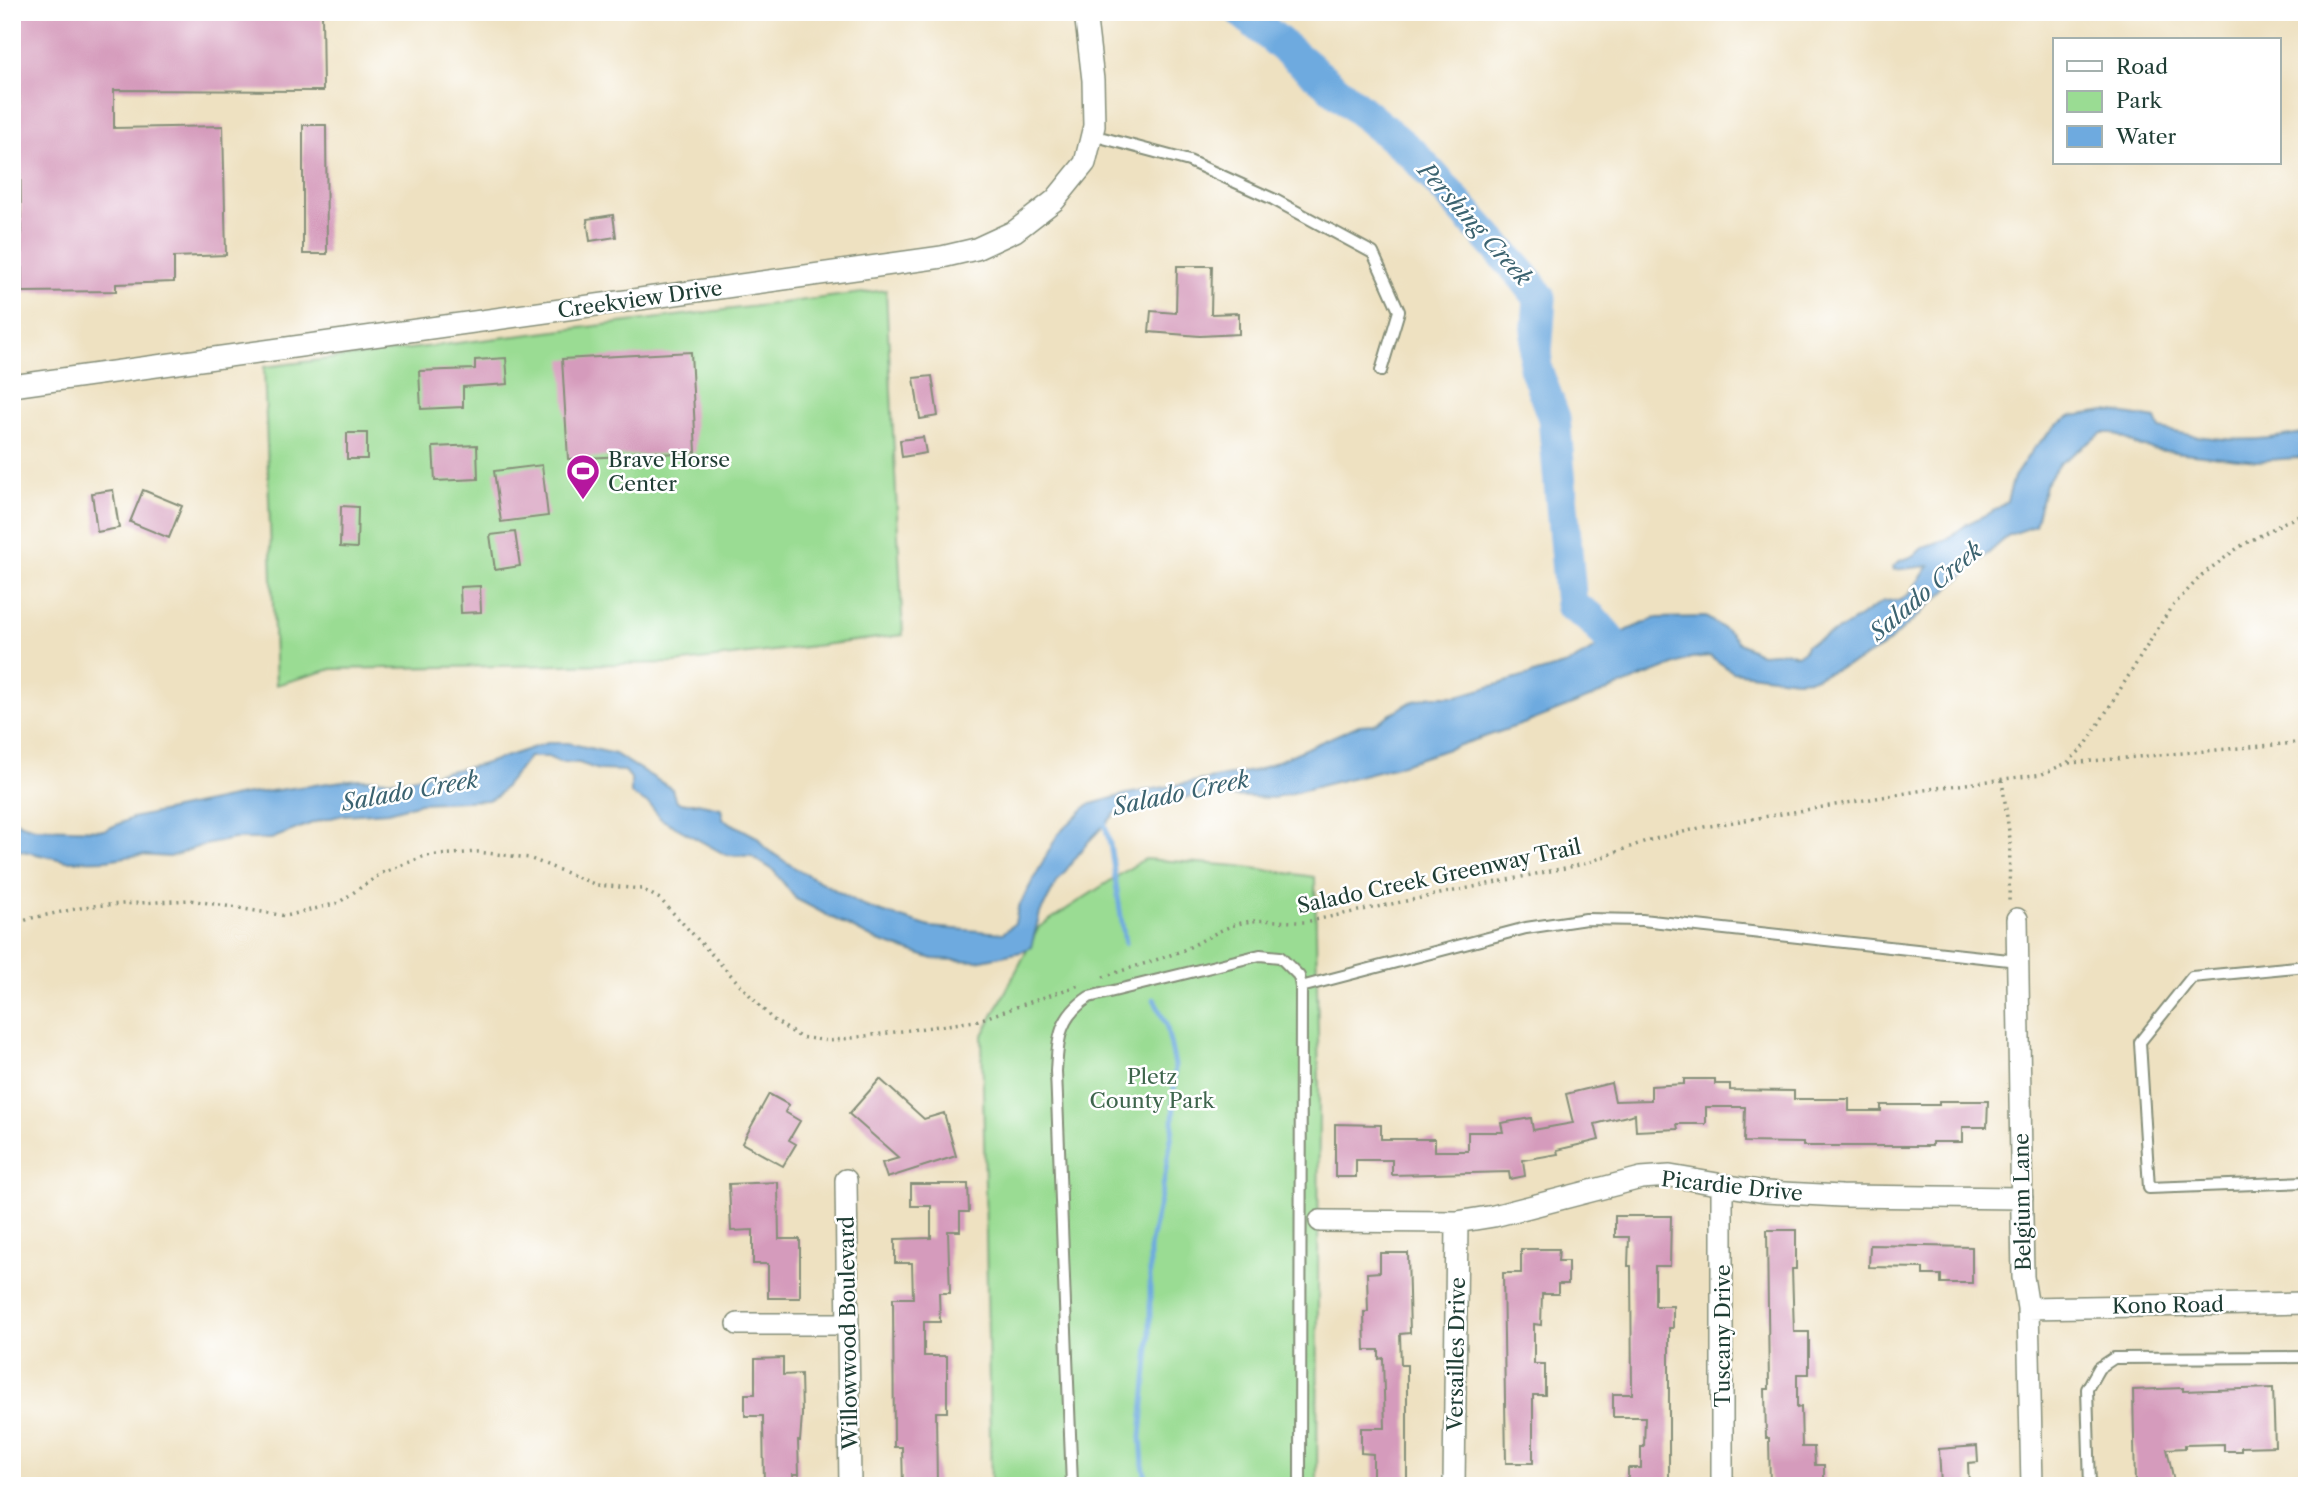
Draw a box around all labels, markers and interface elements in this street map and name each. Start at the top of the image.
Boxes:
legend [2053,38,2280,164]
text: Road [2116,54,2168,79]
text: Park [2116,88,2162,113]
text: Water [2115,124,2176,149]
water label: Pershing Creek [1411,155,1538,291]
street label: Creekview Drive [556,275,724,323]
place label: Brave Horse Center [608,447,730,496]
sports icon: Brave Horse Center [564,452,602,501]
water label: Salado Creek [1862,536,1988,648]
water label: Salado Creek [337,765,481,817]
water label: Salado Creek [1108,765,1252,822]
street label: Salado Creek Greenway Trail [1295,834,1583,918]
park label: Pletz County Park [1090,1064,1215,1113]
street label: Belgium Lane [2008,1133,2036,1271]
street label: Picardie Drive [1660,1166,1804,1206]
street label: Willowwood Boulevard [833,1216,863,1451]
street label: Tuscany Drive [1710,1265,1735,1408]
street label: Versailles Drive [1442,1277,1470,1432]
street label: Kono Road [2112,1292,2224,1318]

